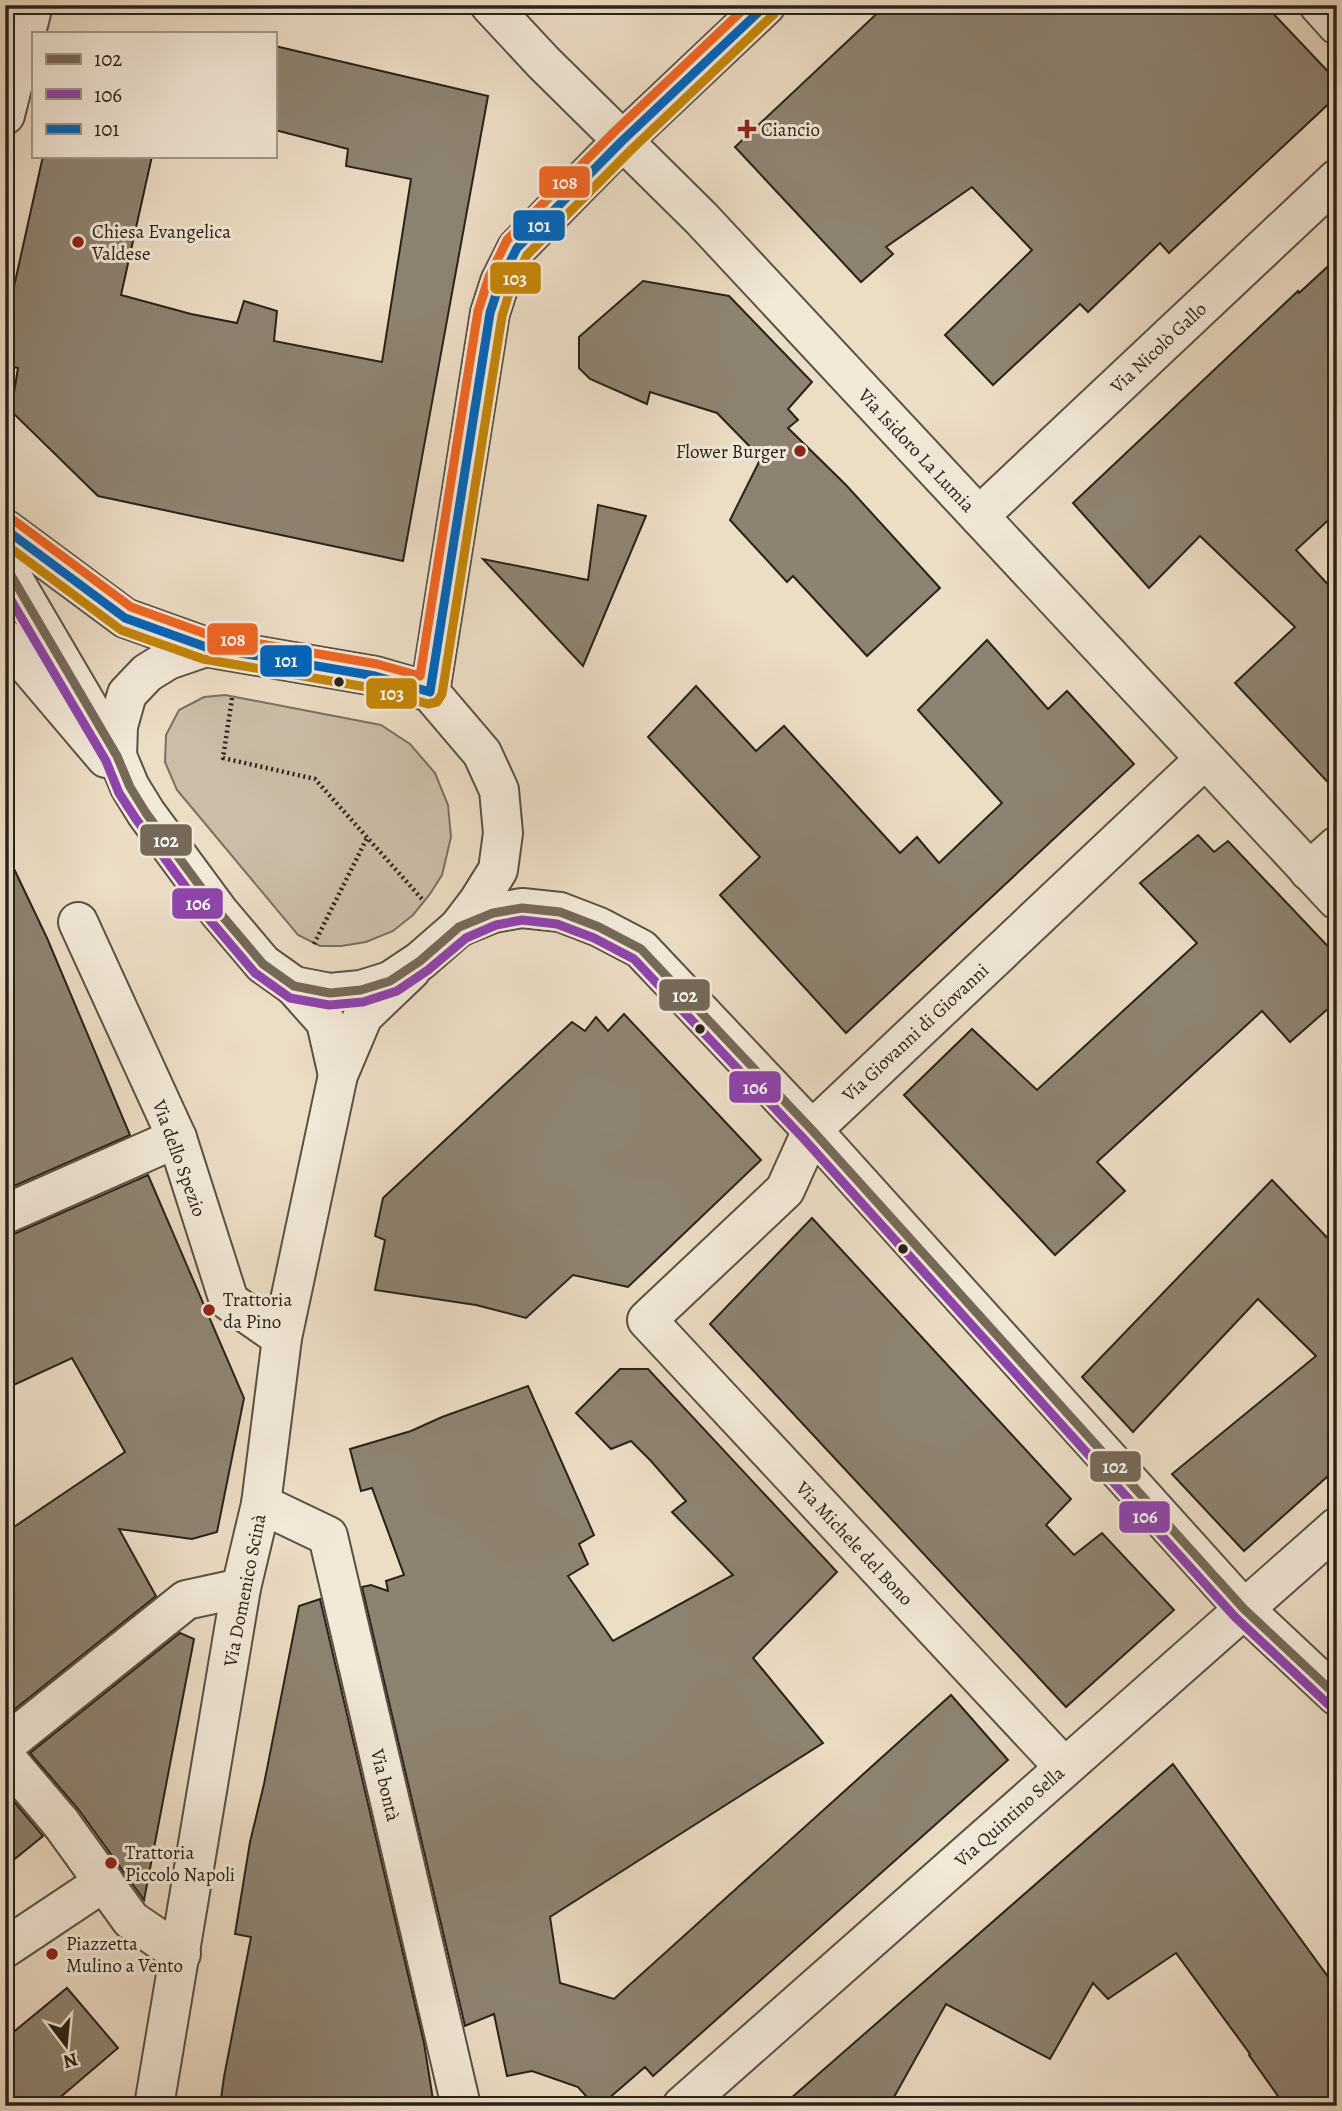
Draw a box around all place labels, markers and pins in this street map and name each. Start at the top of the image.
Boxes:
place label: Ciancio [761,117,820,143]
marker: Ciancio [739,121,755,137]
place label: Chiesa Evangelica Valdese [91,219,231,267]
marker: Chiesa Evangelica Valdese [70,234,86,250]
place label: Flower Burger [676,439,786,465]
marker: Flower Burger [792,443,808,459]
unlabelled marker [332,675,346,689]
unlabelled marker [693,1022,707,1036]
unlabelled marker [896,1242,910,1256]
place label: Trattoria da Pino [223,1287,292,1335]
marker: Trattoria da Pino [201,1302,217,1318]
place label: Trattoria Piccolo Napoli [125,1840,235,1888]
marker: Trattoria Piccolo Napoli [103,1855,119,1871]
place label: Piazzetta Mulino a Vento [66,1931,183,1979]
marker: Piazzetta Mulino a Vento [44,1946,60,1962]

